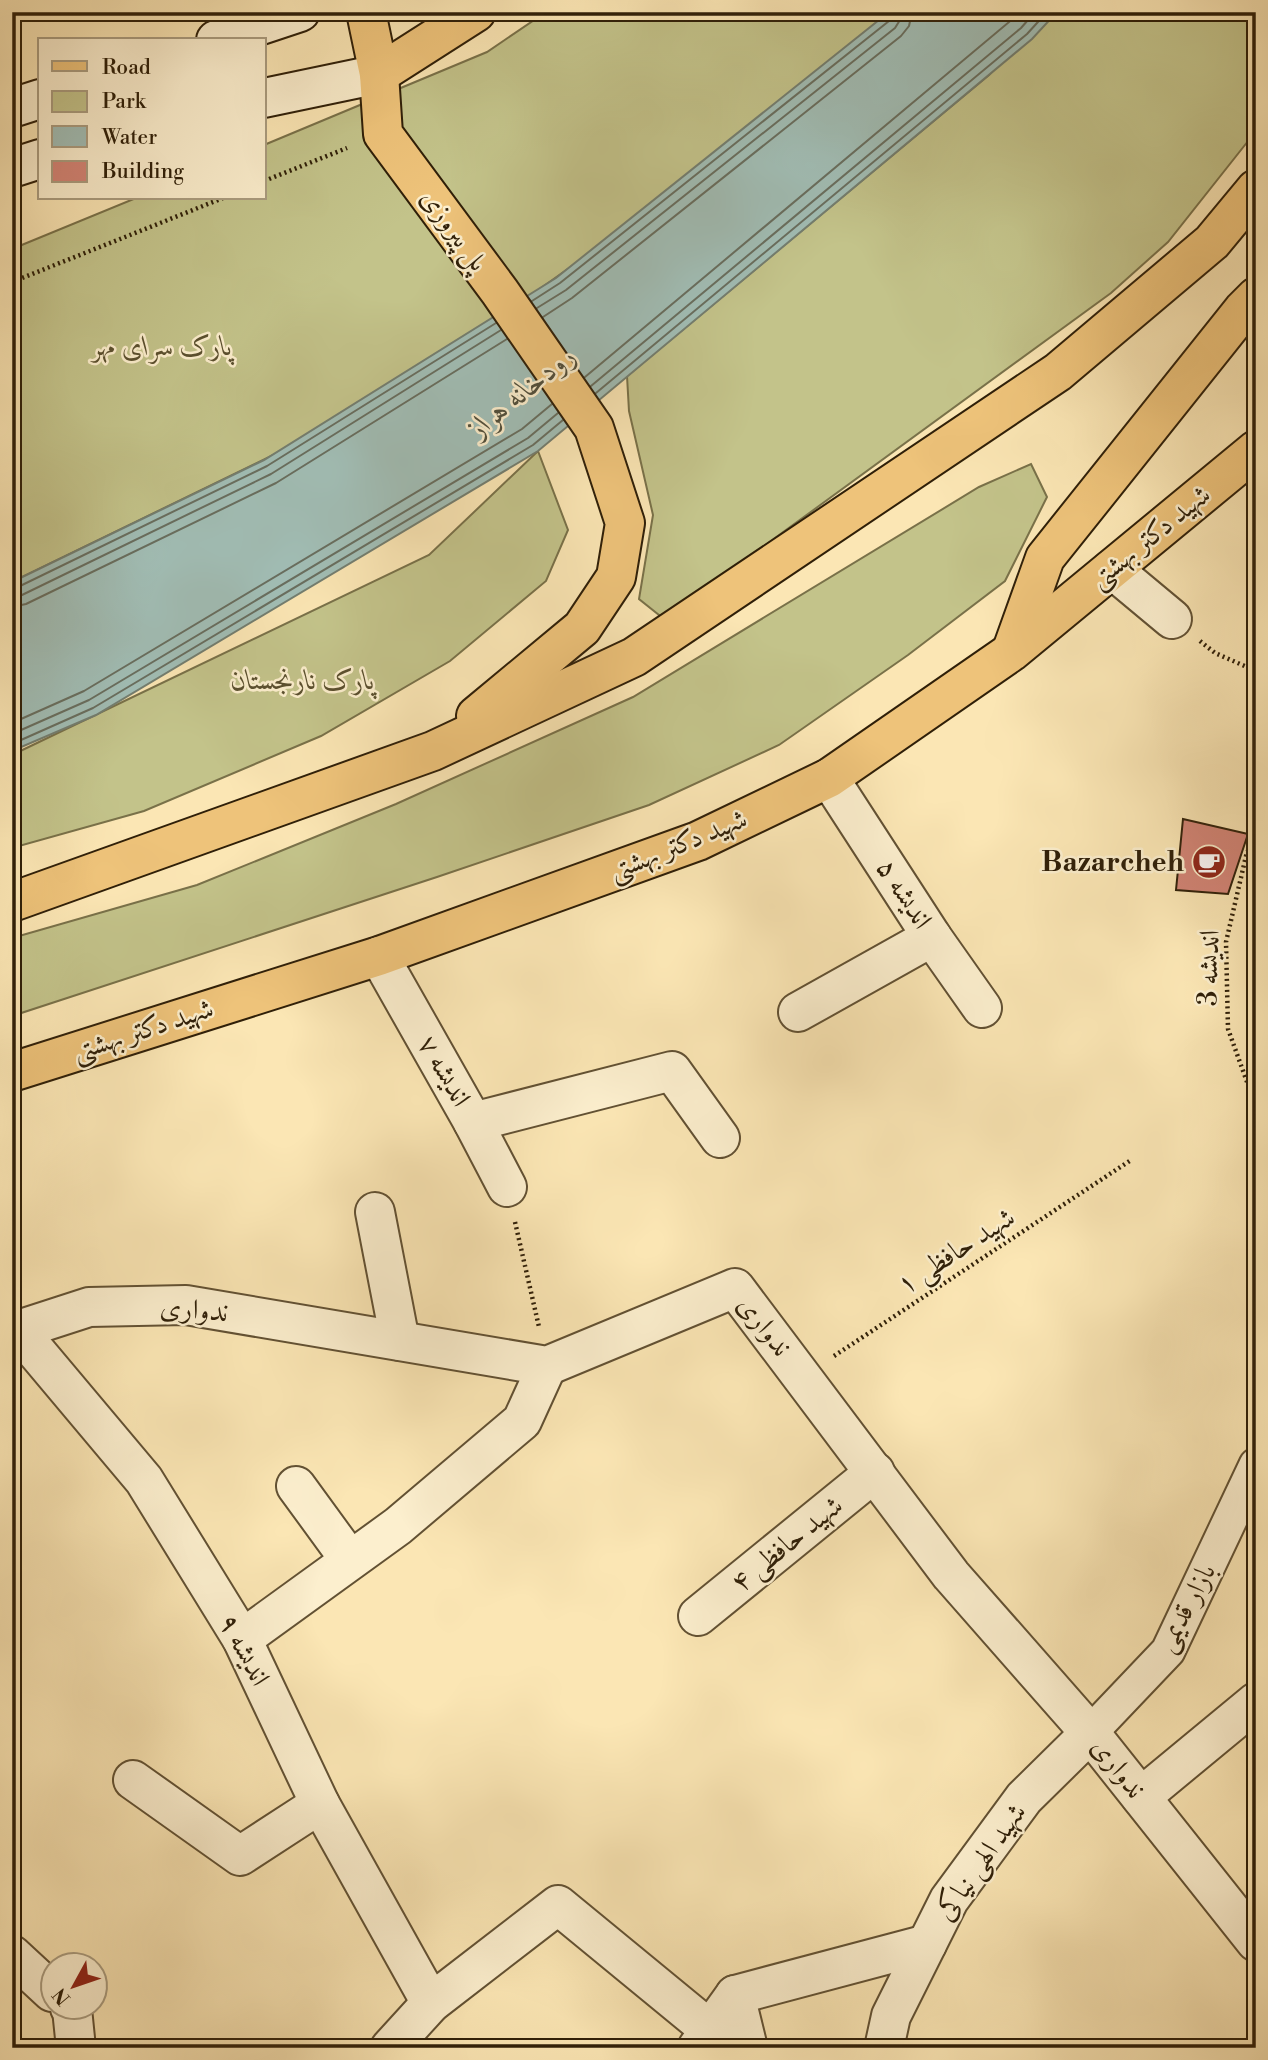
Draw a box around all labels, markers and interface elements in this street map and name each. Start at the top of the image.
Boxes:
legend [38,38,266,200]
text: Road [102,55,151,81]
text: Park [102,89,147,115]
text: Water [101,125,157,151]
text: Building [101,159,184,185]
street label: پل پیروزی [411,182,497,281]
park label: پارک سرای مهر [90,329,235,366]
water label: رودخانه هراز [459,337,584,448]
street label: شهید دکتر بهشتی [1082,477,1219,598]
park label: پارک نارنجستان [231,663,378,700]
street label: شهید دکتر بهشتی [604,801,753,890]
cafe icon: Bazarcheh [1190,843,1228,881]
place label: Bazarcheh [1041,845,1184,880]
street label: اندیشه ۵ [868,852,940,936]
street label: اندیشه 3 [1190,929,1228,1007]
street label: شهید دکتر بهشتی [68,991,219,1071]
street label: اندیشه ۷ [410,1029,478,1113]
street label: شهید حافظی ۱ [890,1200,1022,1303]
street label: ندواری [729,1288,799,1364]
street label: ندواری [159,1290,229,1330]
street label: شهید حافظی ۴ [724,1488,851,1601]
street label: بازار قدیمی [1148,1557,1225,1659]
street label: اندیشه ۹ [210,1608,278,1692]
street label: ندواری [1083,1730,1153,1806]
street label: شهید الهی نیاکی [927,1796,1035,1928]
north arrow [38,1952,108,2022]
text: N [48,1983,76,2010]

